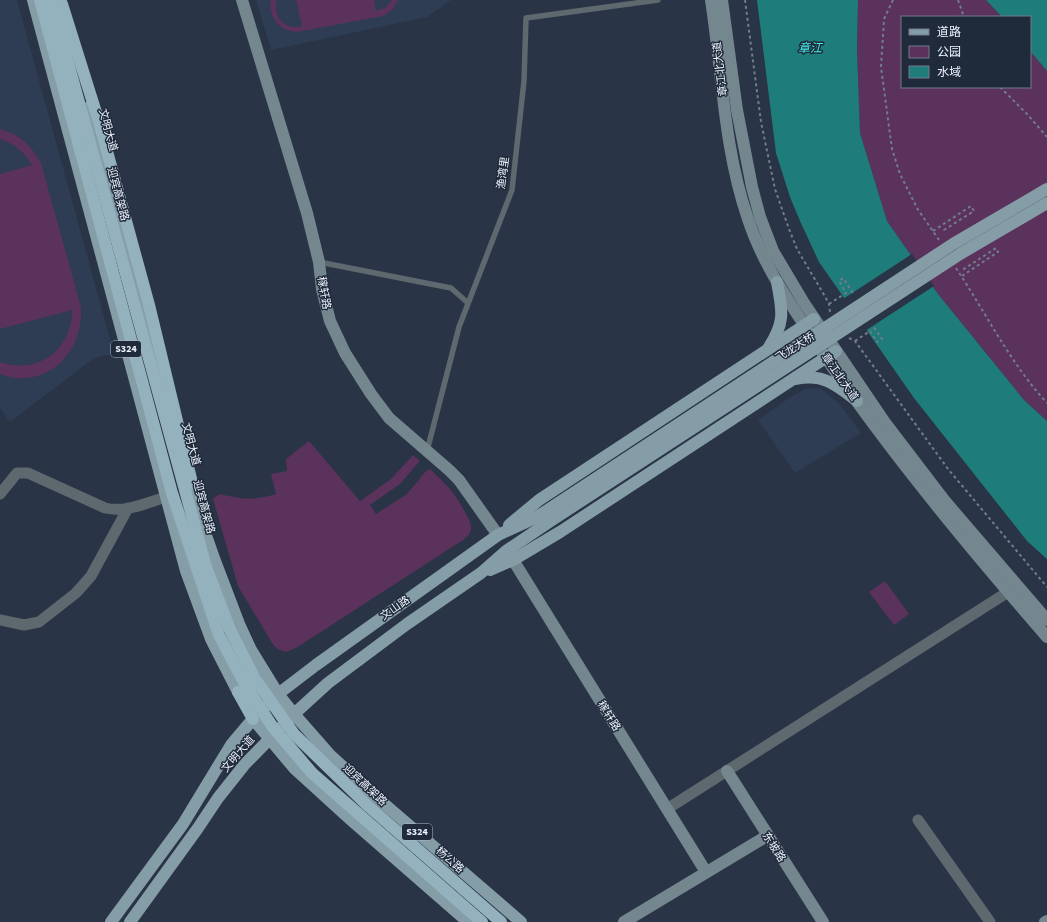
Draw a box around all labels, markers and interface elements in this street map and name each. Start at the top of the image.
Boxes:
legend [901,16,1031,88]
text: 道路 [937,24,961,41]
water label: 章江 [798,40,824,57]
street label: 章江北大道 [709,41,731,97]
text: 公园 [937,44,961,61]
text: 水域 [937,64,961,81]
street label: 文明大道 [95,107,121,153]
street label: 渔湾里 [493,156,513,190]
street label: 迎宾高架路 [104,165,132,223]
street label: 稼轩路 [314,275,334,311]
street label: 飞龙大桥 [772,329,818,365]
road number: S324 [111,341,141,357]
street label: 章江北大道 [818,350,862,404]
street label: 文明大道 [178,421,204,467]
street label: 迎宾高架路 [190,478,218,536]
street label: 文山路 [377,592,413,624]
street label: 稼轩路 [594,698,624,734]
street label: 文明大道 [218,732,258,776]
street label: 迎宾高架路 [340,761,390,809]
road number: S324 [402,824,432,840]
street label: 东坡路 [759,829,789,865]
street label: 杨公路 [433,844,467,876]

